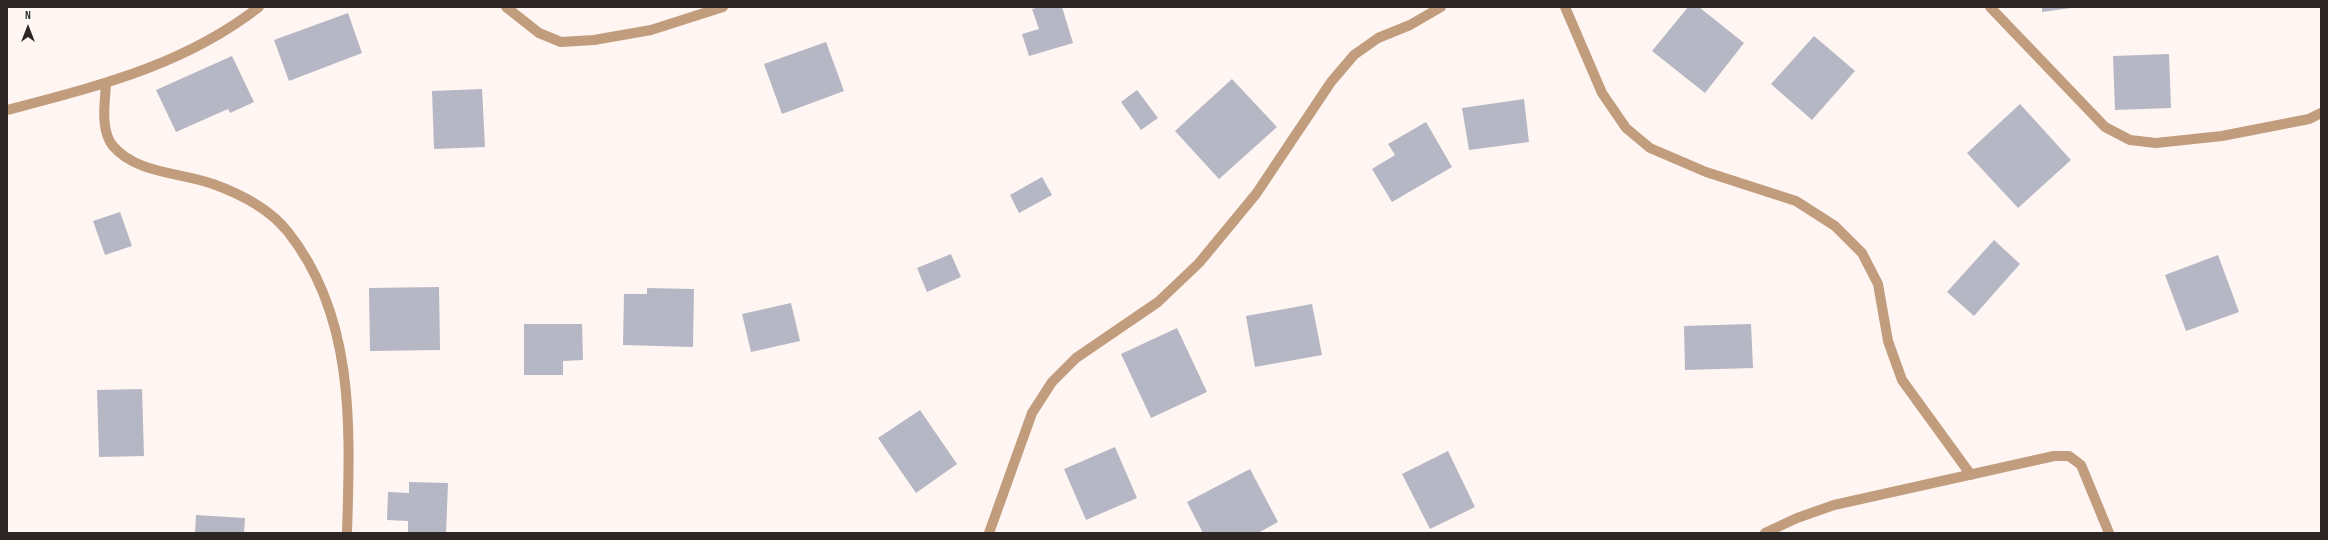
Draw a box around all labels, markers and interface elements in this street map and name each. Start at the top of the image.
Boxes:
north arrow [8,8,48,48]
text: N [25,9,31,22]

